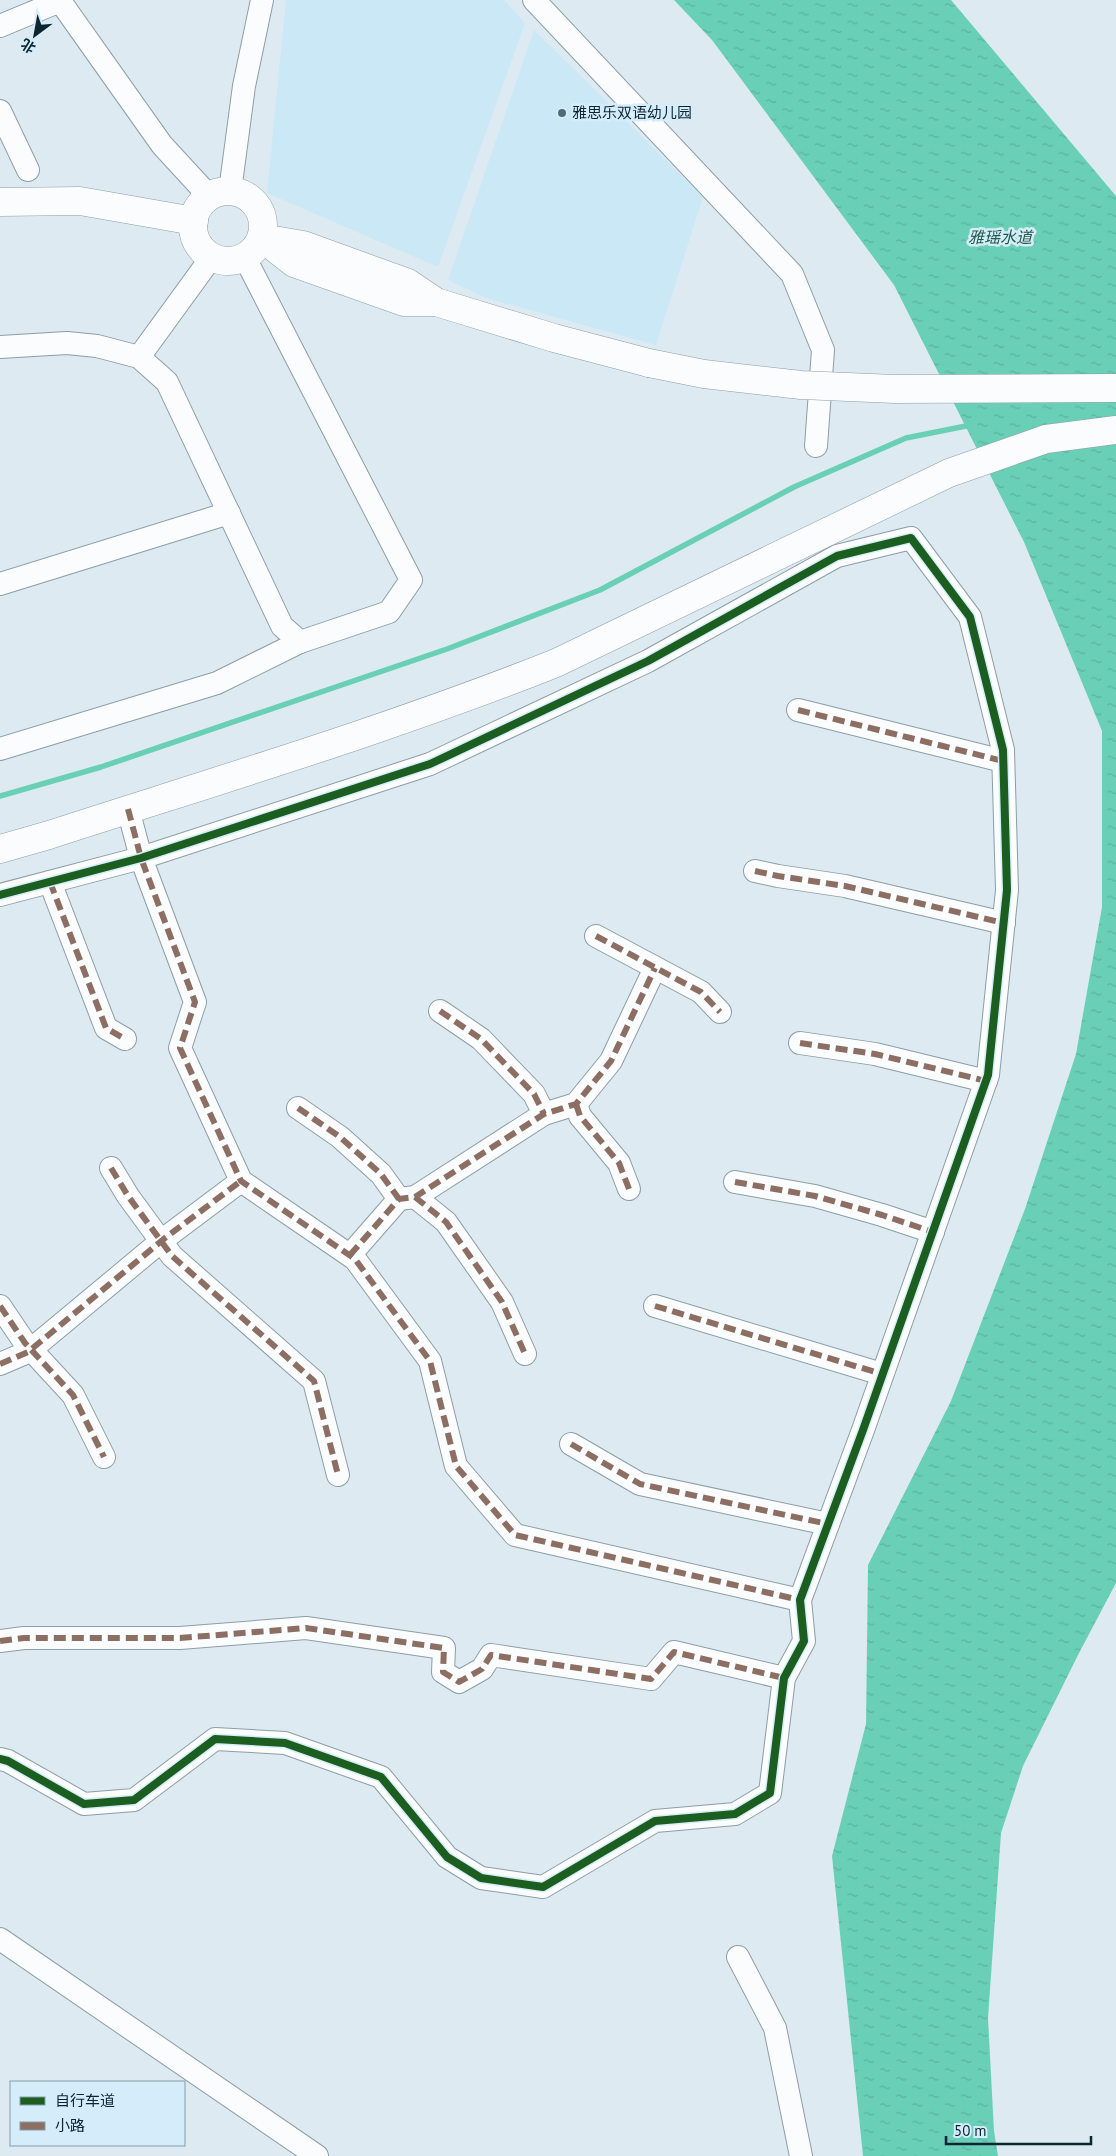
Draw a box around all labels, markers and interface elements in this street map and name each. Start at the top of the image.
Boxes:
north arrow [10,10,60,60]
text: 北 [17,35,39,57]
place label: 雅思乐双语幼儿园 [572,103,692,122]
marker: 雅思乐双语幼儿园 [556,107,568,119]
water label: 雅瑶水道 [968,227,1034,247]
legend [10,2081,185,2146]
text: 自行车道 [55,2091,115,2110]
scale bar [946,2114,1091,2146]
text: 小路 [55,2116,85,2135]
text: 50 m [954,2121,987,2140]

